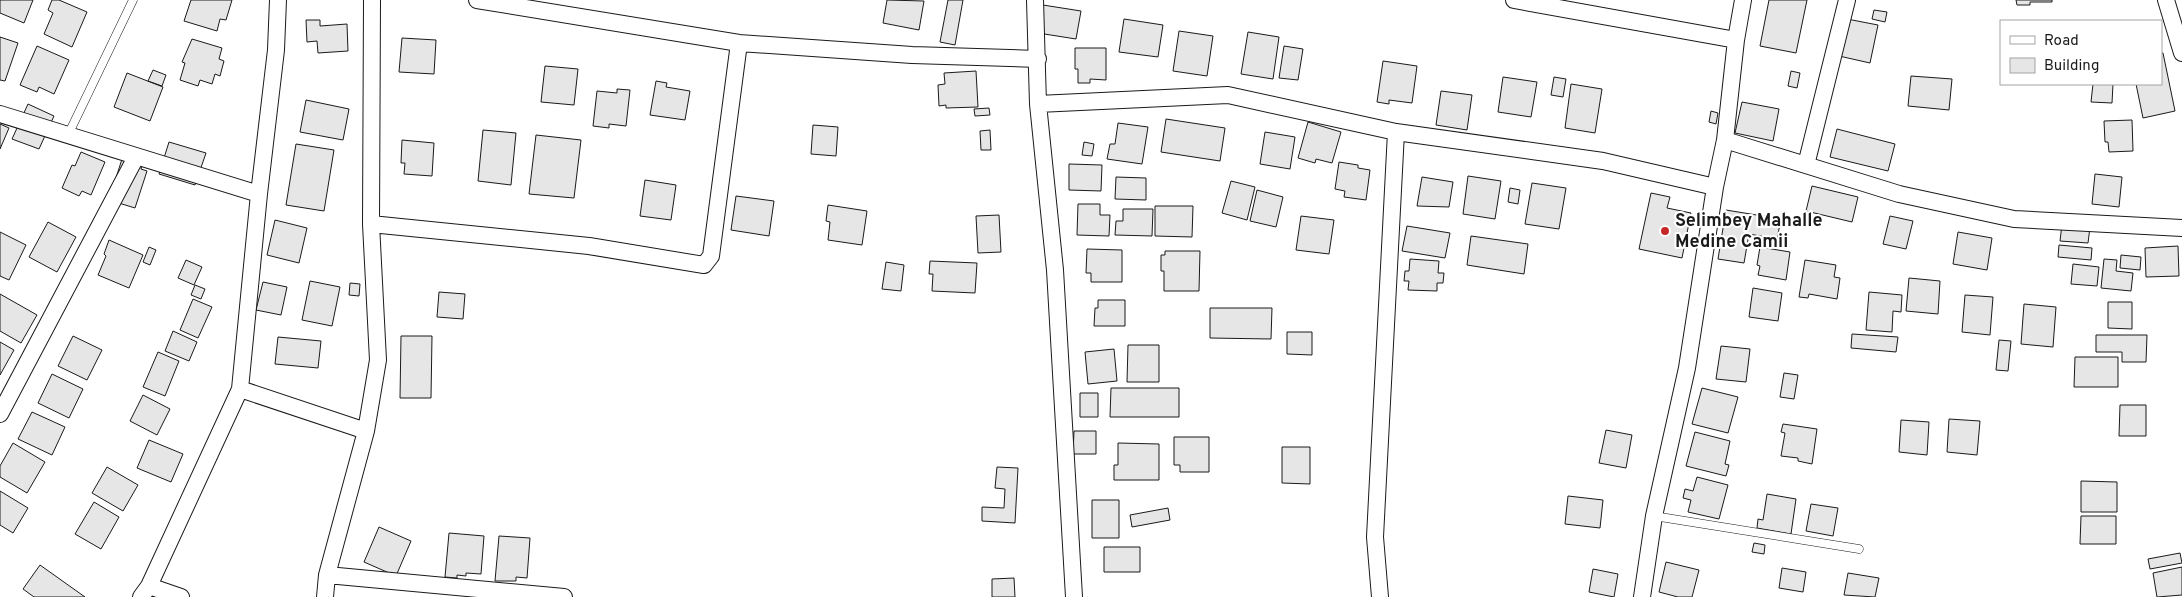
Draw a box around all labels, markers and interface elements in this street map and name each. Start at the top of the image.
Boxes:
legend [2000,20,2162,85]
text: Road [2044,32,2079,51]
text: Building [2044,57,2099,76]
place label: Selimbey Mahalle Medine Camii [1675,210,1823,254]
marker: Selimbey Mahalle Medine Camii [1659,225,1671,237]

